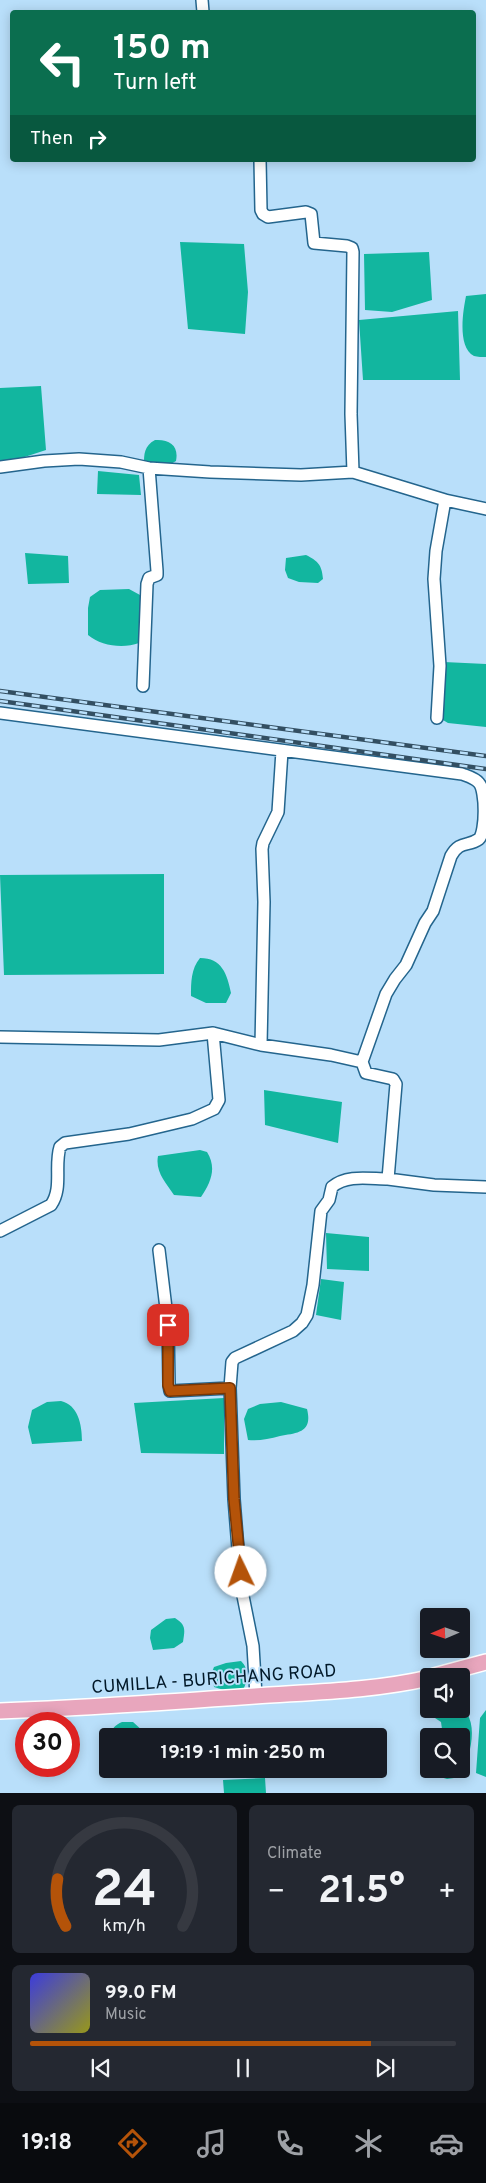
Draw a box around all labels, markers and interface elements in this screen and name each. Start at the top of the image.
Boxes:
text: 150 m [113,27,211,71]
icon: left [30,30,95,95]
text: Turn left [113,70,196,97]
icon: right [83,125,111,153]
text: Then [30,127,73,151]
pin [147,1304,189,1346]
icon: arrive [154,1311,182,1339]
position arrow [214,1545,266,1597]
north arrow [420,1608,470,1658]
map controls [420,1608,470,1778]
street label: CUMILLA - BURICHANG ROAD [91,1660,337,1700]
button: sound [420,1668,470,1718]
speed limit sign: 30 [15,1712,80,1777]
button: search [420,1728,470,1778]
text: 19:19 · 1 min · 250 m [161,1741,325,1765]
text: Climate [267,1844,322,1864]
text: 24 [92,1859,157,1925]
text: 21.5° [318,1868,405,1917]
text: − [267,1875,285,1911]
text: + [438,1875,456,1911]
text: km/h [103,1915,146,1938]
text: 99.0 FM [105,1981,177,2005]
text: Music [105,2005,146,2025]
icon: previous [87,2054,115,2082]
icon: pause [229,2054,257,2082]
icon: next [371,2054,399,2082]
icon: directions [115,2126,150,2161]
icon: music [194,2126,229,2161]
icon: phone [272,2126,307,2161]
icon: climate [351,2126,386,2161]
icon: car [429,2126,464,2161]
text: 19:18 [22,2130,72,2157]

